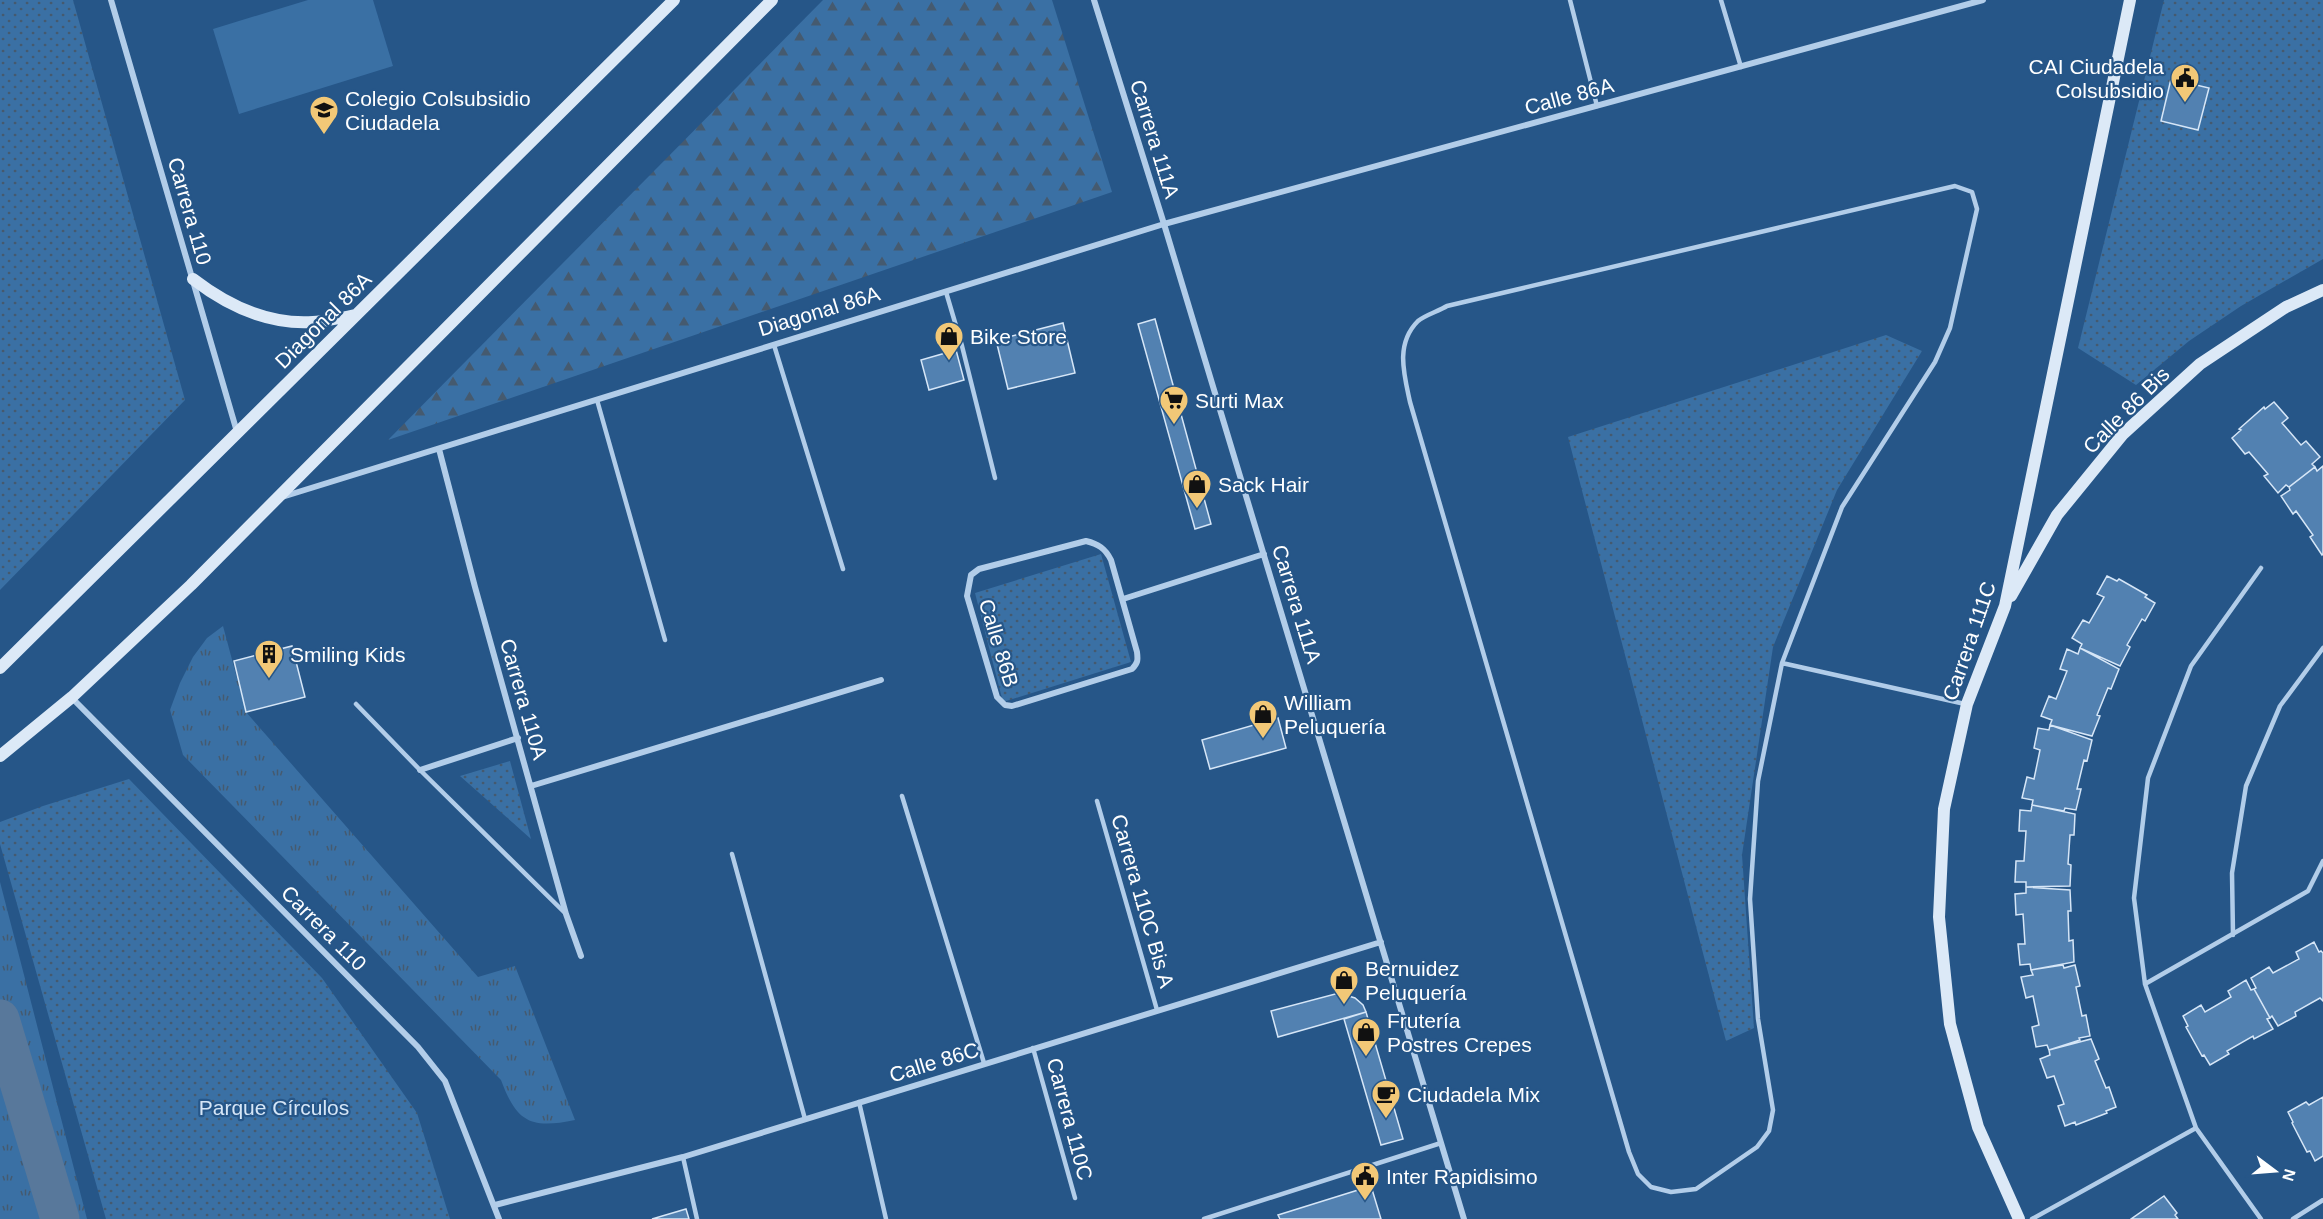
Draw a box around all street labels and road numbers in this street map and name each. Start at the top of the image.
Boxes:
street label: Calle 86A [1522,73,1616,119]
street label: Carrera 111A [1126,77,1184,201]
street label: Carrera 110 [164,155,216,267]
street label: Diagonal 86A [270,267,376,373]
street label: Diagonal 86A [755,282,883,340]
street label: Calle 86 Bis [2078,362,2174,458]
street label: Carrera 111A [1268,542,1326,666]
street label: Carrera 111C [1938,579,2000,703]
street label: Calle 86B [975,596,1023,690]
street label: Carrera 110A [496,636,552,762]
street label: Carrera 110C Bis A [1107,812,1179,990]
street label: Carrera 110 [277,881,371,975]
street label: Calle 86C [887,1038,981,1086]
street label: Carrera 110C [1043,1055,1097,1183]

